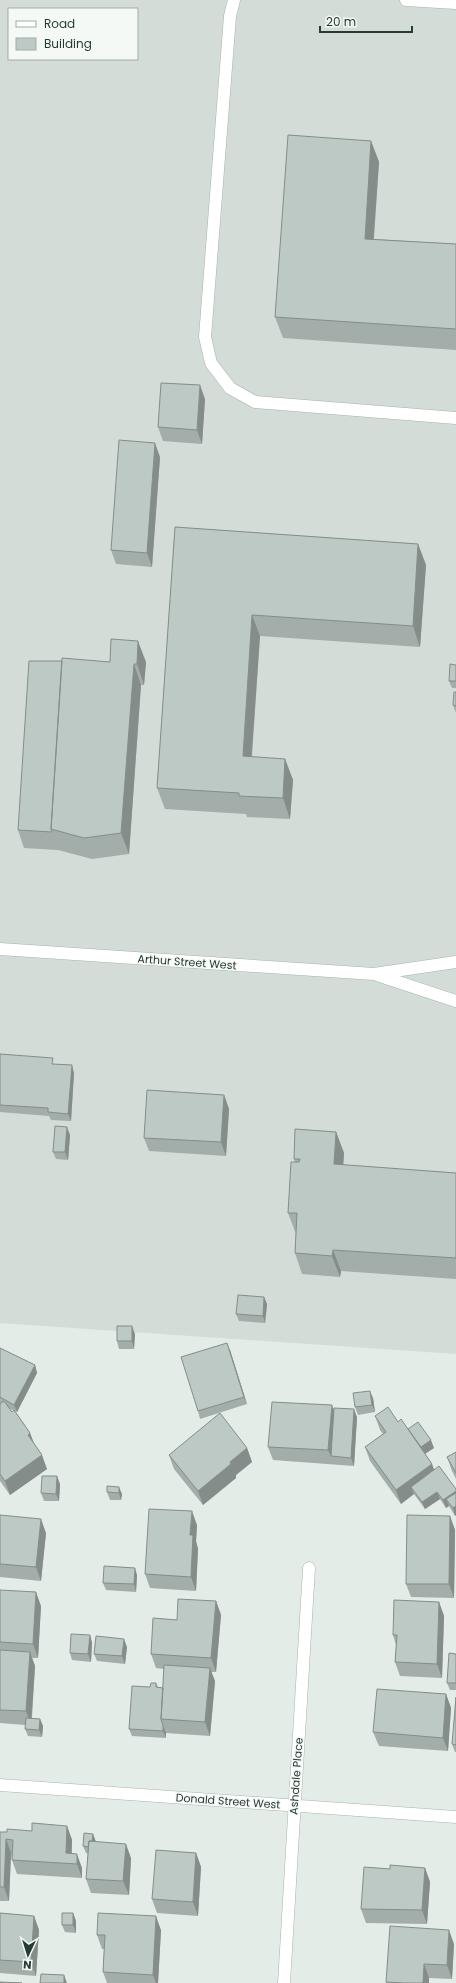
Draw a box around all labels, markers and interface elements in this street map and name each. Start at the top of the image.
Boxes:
legend [8,8,138,60]
scale bar [320,8,412,34]
text: 20 m [326,13,356,30]
text: Road [44,15,75,32]
text: Building [44,35,92,52]
street label: Arthur Street West [137,951,237,973]
street label: Ashdale Place [285,1737,307,1815]
street label: Donald Street West [175,1789,281,1813]
north arrow [8,1935,48,1975]
text: N [23,1957,32,1973]

